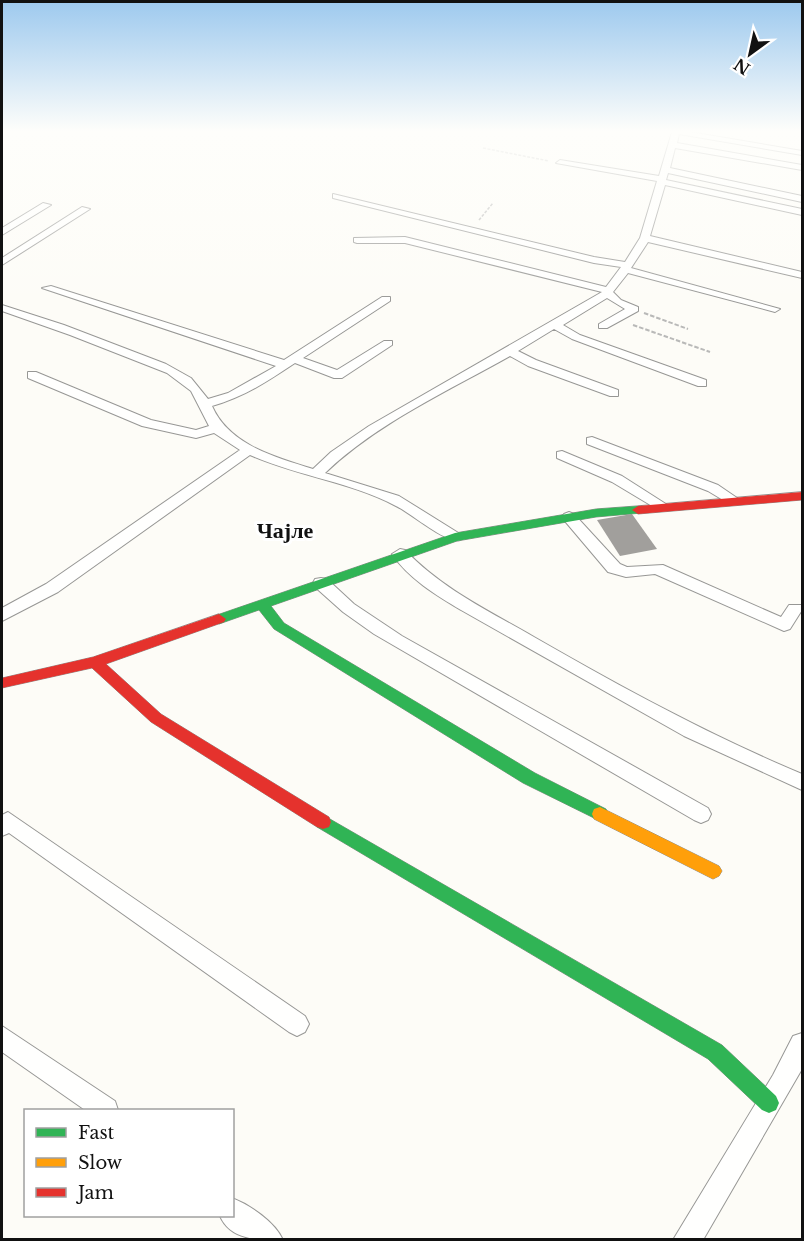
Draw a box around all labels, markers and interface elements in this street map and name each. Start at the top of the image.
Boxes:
north arrow [720,24,780,84]
text: N [730,54,754,79]
district label: Чајле [257,517,314,544]
legend [24,1109,234,1217]
text: Fast [78,1122,115,1144]
text: Slow [78,1152,123,1174]
text: Jam [76,1182,114,1204]

